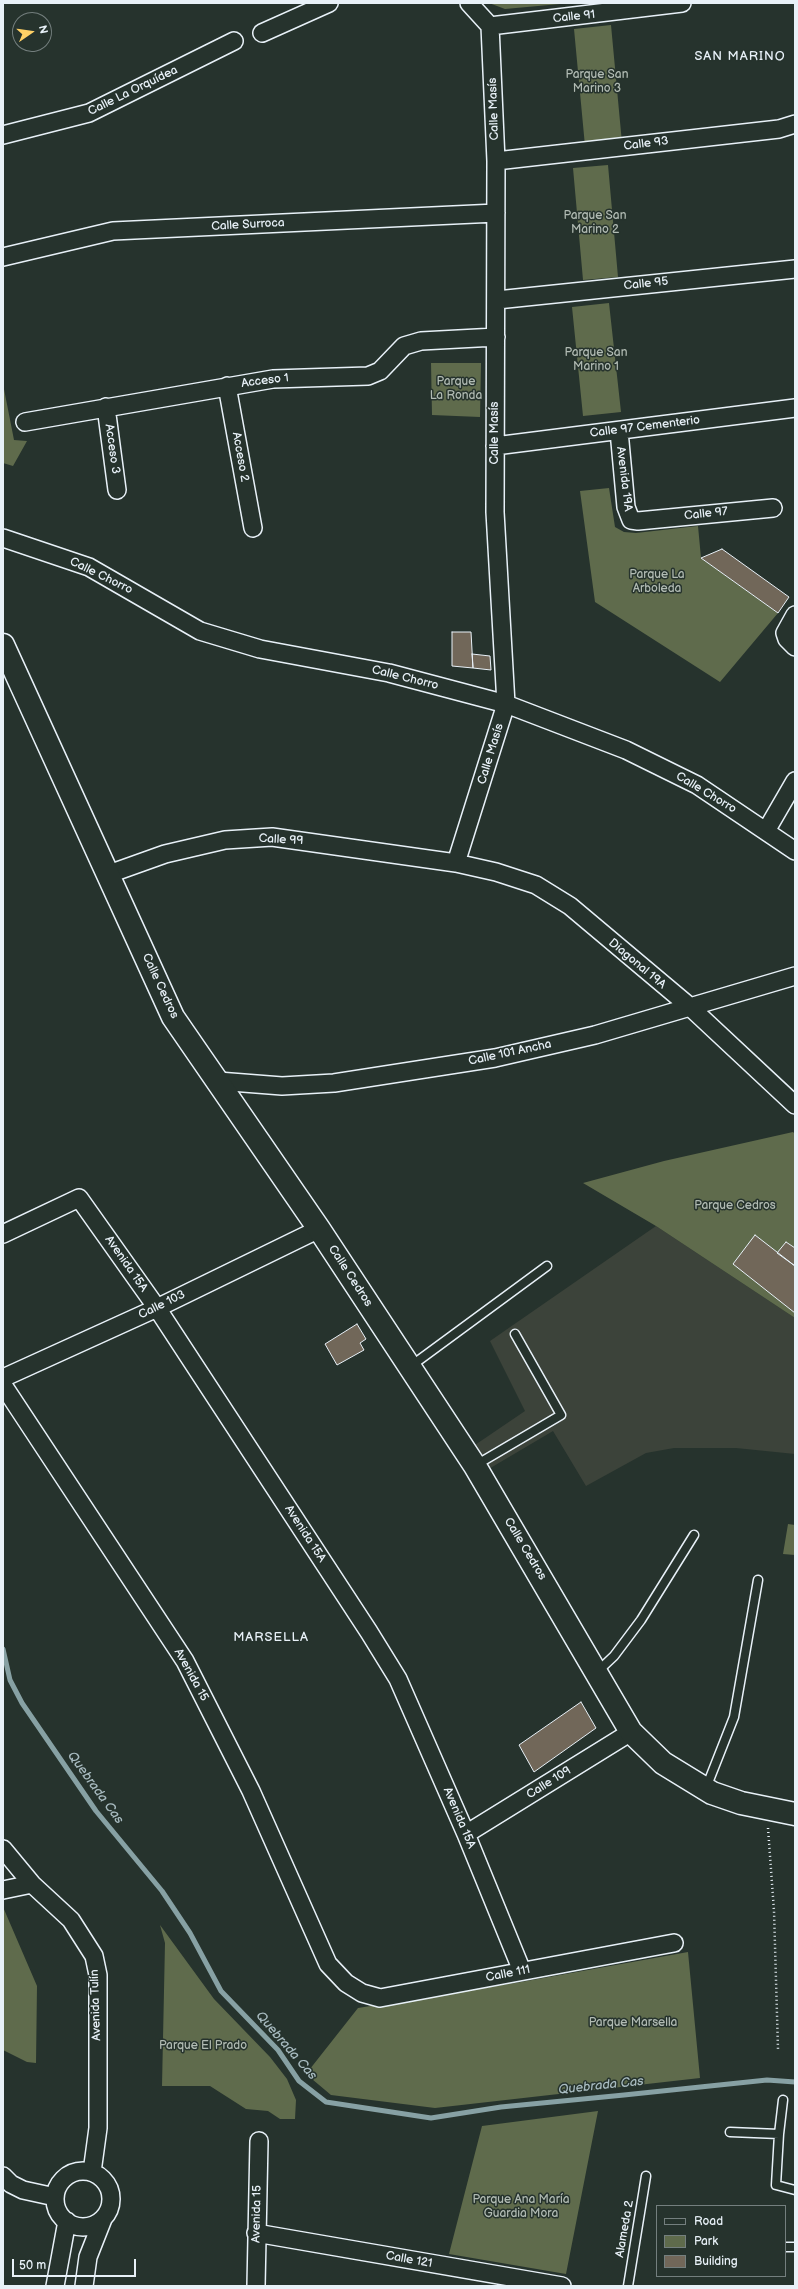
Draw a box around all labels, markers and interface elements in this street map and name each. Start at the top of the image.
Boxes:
street label: Calle 91 [552,8,596,26]
north arrow [12,12,52,52]
text: N [36,24,50,35]
district label: SAN MARINO [694,49,786,65]
street label: Calle La Orquídea [86,63,180,119]
park label: Parque San Marino 3 [566,68,628,96]
street label: Calle Masís [486,77,502,141]
street label: Calle 93 [623,134,669,154]
park label: Parque San Marino 2 [564,209,626,237]
street label: Calle Surroca [211,216,285,234]
street label: Calle 95 [623,275,669,293]
park label: Parque San Marino 1 [565,346,627,374]
street label: Acceso 1 [240,371,290,391]
park label: Parque La Ronda [430,375,482,403]
street label: Calle Masís [488,402,502,464]
street label: Calle 97 Cementerio [589,413,701,441]
street label: Acceso 3 [101,423,123,475]
street label: Acceso 2 [229,431,251,483]
street label: Avenida 19A [613,446,635,512]
street label: Calle 97 [683,505,729,523]
street label: Calle Chorro [67,555,135,597]
park label: Parque La Arboleda [629,568,685,596]
street label: Calle Chorro [370,663,440,693]
street label: Calle Masís [475,722,507,786]
street label: Calle Chorro [673,769,739,817]
street label: Calle 99 [258,832,304,848]
street label: Diagonal 19A [605,936,669,992]
street label: Calle Cedros [139,951,181,1021]
street label: Calle 101 Ancha [467,1037,553,1069]
park label: Parque Cedros [694,1199,776,1213]
street label: Avenida 15A [101,1233,151,1295]
street label: Calle Cedros [325,1243,375,1309]
street label: Calle 103 [136,1288,188,1322]
street label: Avenida 15A [281,1503,329,1565]
street label: Calle Cedros [501,1515,549,1583]
district label: MARSELLA [233,1630,309,1646]
street label: Avenida 15 [171,1646,211,1704]
water label: Quebrada Cas [64,1749,126,1827]
street label: Calle 109 [524,1764,574,1802]
street label: Avenida 15A [440,1785,478,1851]
street label: Calle 111 [485,1963,531,1985]
street label: Avenida Tulín [88,1969,104,2041]
water label: Quebrada Cas [252,2009,320,2083]
park label: Parque Marsella [589,2016,677,2030]
park label: Parque El Prado [159,2039,247,2053]
water label: Quebrada Cas [558,2074,644,2098]
street label: Avenida 15 [249,2185,265,2243]
park label: Parque Ana María Guardia Mora [472,2193,570,2221]
street label: Alameda 2 [613,2199,637,2259]
legend [656,2205,786,2277]
text: Road [694,2214,723,2229]
text: Park [694,2234,718,2249]
street label: Calle 121 [385,2249,433,2271]
scale bar [14,2251,138,2277]
text: Building [694,2254,738,2269]
text: 50 m [19,2258,46,2273]

